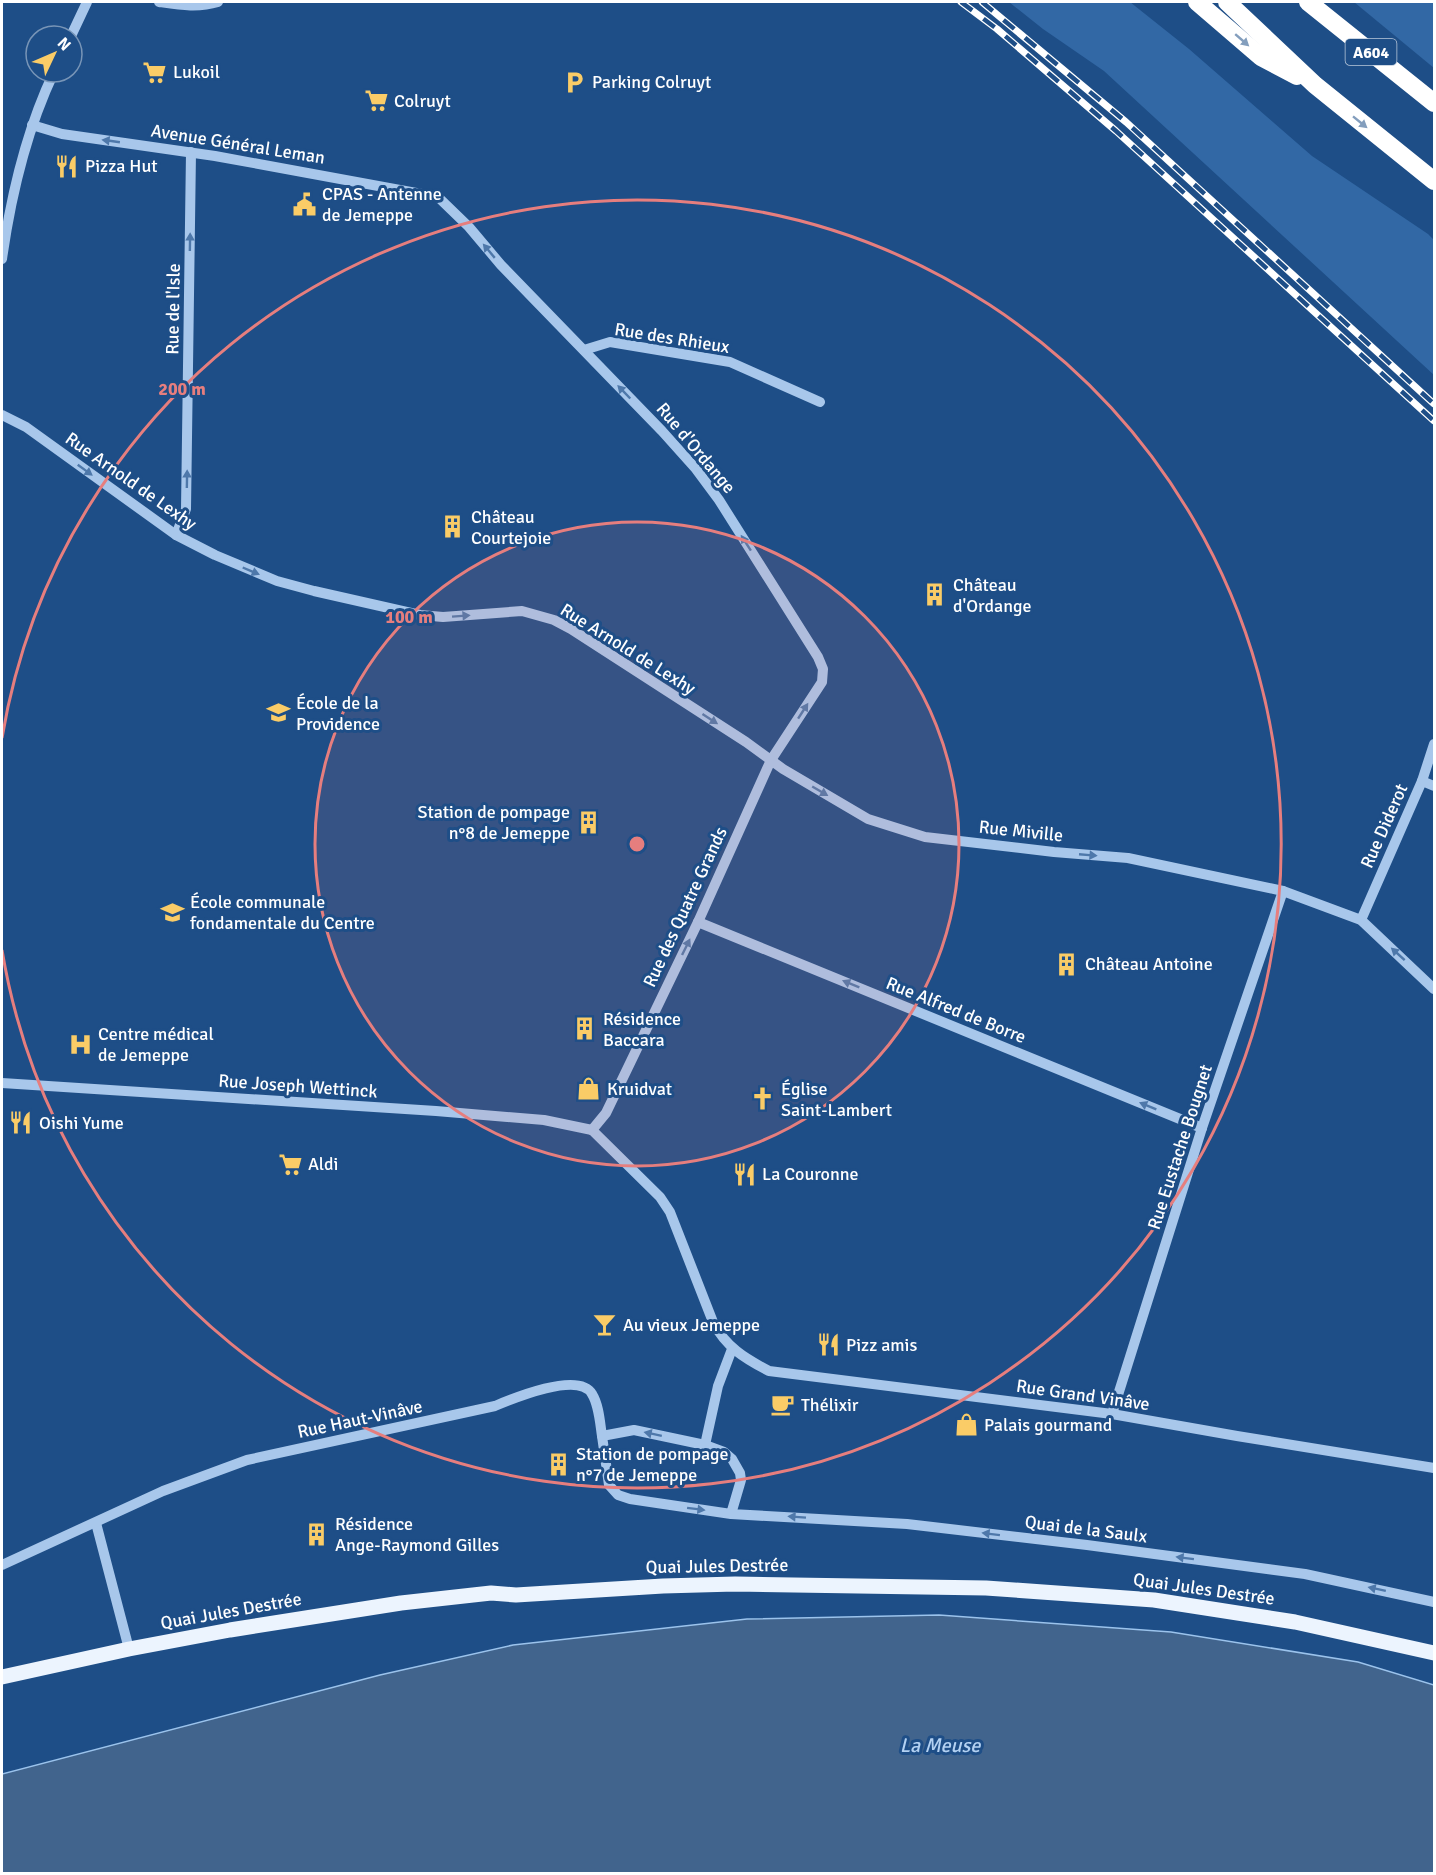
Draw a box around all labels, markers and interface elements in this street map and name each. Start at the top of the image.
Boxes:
north arrow [24,24,84,84]
text: N [53,33,75,55]
one-way arrow [1234,33,1249,46]
road number: A604 [1346,39,1396,65]
supermarket icon: Lukoil [142,59,168,85]
place label: Lukoil [173,61,220,83]
parking icon: Parking Colruyt [561,69,587,95]
place label: Parking Colruyt [592,71,711,93]
supermarket icon: Colruyt [363,88,389,114]
place label: Colruyt [394,90,451,112]
one-way arrow [1353,115,1368,127]
street label: Avenue Général Leman [149,119,327,169]
one-way arrow [101,136,120,145]
restaurant icon: Pizza Hut [54,153,80,179]
place label: Pizza Hut [85,155,158,177]
place label: CPAS - Antenne de Jemeppe [322,183,442,226]
public building icon: CPAS - Antenne de Jemeppe [291,191,317,217]
one-way arrow [185,233,195,252]
one-way arrow [483,243,496,259]
street label: Rue de l'Isle [161,263,185,355]
street label: Rue des Rhieux [613,318,732,358]
text: 200 m [158,378,206,400]
one-way arrow [618,385,632,399]
street label: Rue d'Ordange [652,398,740,498]
street label: Rue Arnold de Lexhy [61,427,201,535]
one-way arrow [78,464,93,476]
one-way arrow [182,469,192,488]
place label: Château Courtejoie [471,506,551,549]
building icon: Château Courtejoie [440,514,466,540]
one-way arrow [741,535,752,551]
one-way arrow [243,566,261,576]
place label: Château d'Ordange [953,574,1032,617]
building icon: Château d'Ordange [922,582,948,608]
street label: Rue Arnold de Lexhy [556,599,700,700]
text: 100 m [385,606,433,628]
one-way arrow [452,611,471,620]
place label: École de la Providence [296,692,380,735]
school or university icon: École de la Providence [265,700,291,726]
one-way arrow [798,703,809,719]
one-way arrow [702,713,718,724]
street label: Rue Diderot [1356,780,1412,872]
one-way arrow [812,786,828,797]
place label: Station de pompage n°8 de Jemeppe [417,801,570,844]
building icon: Station de pompage n°8 de Jemeppe [575,809,601,835]
street label: Rue Miville [978,816,1064,846]
street label: Rue des Quatre Grands [638,823,732,991]
centre of rings [627,834,647,854]
one-way arrow [1079,850,1098,860]
place label: École communale fondamentale du Centre [190,891,375,934]
school or university icon: École communale fondamentale du Centre [159,899,185,925]
one-way arrow [681,939,691,956]
one-way arrow [1391,948,1406,961]
building icon: Château Antoine [1054,951,1080,977]
place label: Château Antoine [1085,953,1213,975]
street label: Rue Alfred de Borre [883,972,1029,1048]
one-way arrow [842,979,860,989]
place label: Résidence Baccara [603,1008,681,1051]
building icon: Résidence Baccara [572,1016,598,1042]
place label: Centre médical de Jemeppe [98,1023,214,1066]
hospital icon: Centre médical de Jemeppe [67,1031,93,1057]
street label: Rue Eustache Bougnet [1143,1062,1217,1232]
street label: Rue Joseph Wettinck [218,1069,378,1103]
shop icon: Kruidvat [576,1076,602,1102]
place label: Kruidvat [607,1078,672,1100]
place label: Église Saint-Lambert [781,1078,892,1121]
church icon: Église Saint-Lambert [750,1086,776,1112]
one-way arrow [1139,1101,1157,1110]
restaurant icon: Oishi Yume [8,1110,34,1136]
place label: Oishi Yume [39,1112,124,1134]
supermarket icon: Aldi [277,1151,303,1177]
place label: Aldi [308,1153,338,1175]
restaurant icon: La Couronne [731,1161,757,1187]
place label: La Couronne [762,1163,859,1185]
bar icon: Au vieux Jemeppe [592,1312,618,1338]
place label: Au vieux Jemeppe [623,1314,760,1336]
restaurant icon: Pizz amis [815,1332,841,1358]
place label: Pizz amis [846,1334,917,1356]
street label: Rue Grand Vinâve [1015,1375,1151,1415]
cafe icon: Thélixir [770,1392,796,1418]
place label: Thélixir [801,1394,859,1416]
street label: Rue Haut-Vinâve [296,1395,424,1443]
shop icon: Palais gourmand [953,1412,979,1438]
place label: Palais gourmand [984,1414,1112,1436]
one-way arrow [643,1429,662,1438]
place label: Station de pompage n°7 de Jemeppe [576,1443,729,1486]
building icon: Station de pompage n°7 de Jemeppe [545,1451,571,1477]
one-way arrow [687,1504,706,1513]
street label: Quai de la Saulx [1024,1511,1149,1548]
place label: Résidence Ange-Raymond Gilles [335,1513,499,1556]
one-way arrow [788,1513,807,1522]
building icon: Résidence Ange-Raymond Gilles [304,1521,330,1547]
one-way arrow [982,1529,1001,1538]
one-way arrow [1175,1553,1194,1562]
street label: Quai Jules Destrée [646,1554,788,1578]
street label: Quai Jules Destrée [1132,1568,1276,1610]
one-way arrow [1368,1584,1387,1593]
street label: Quai Jules Destrée [159,1588,303,1634]
water label: La Meuse [900,1733,981,1758]

